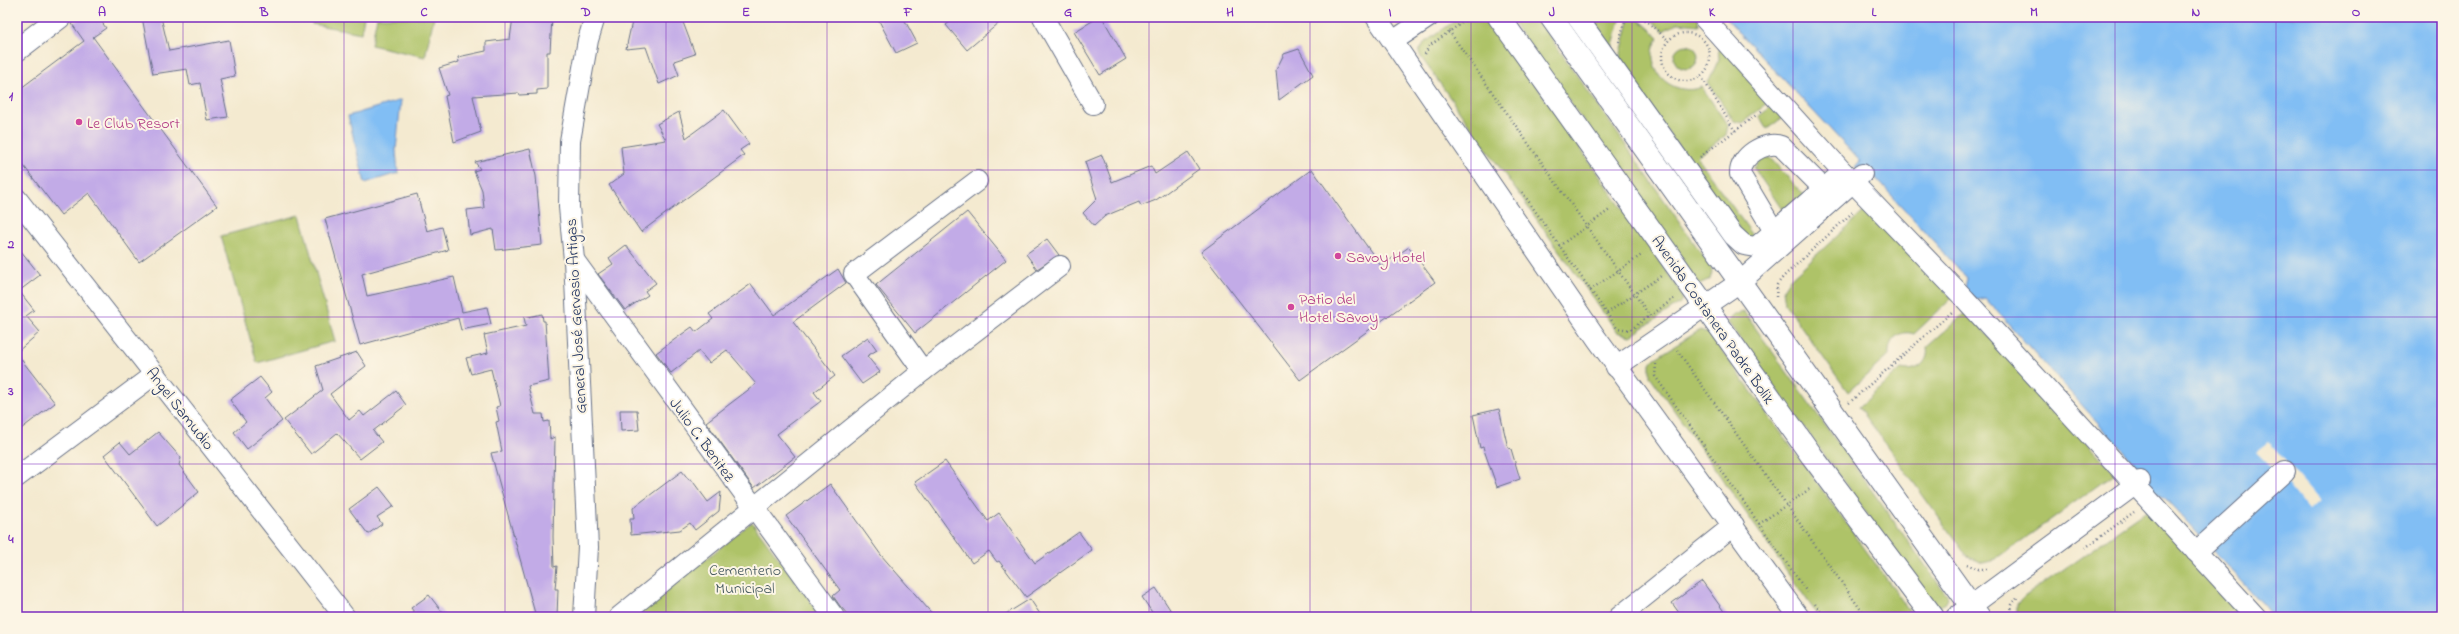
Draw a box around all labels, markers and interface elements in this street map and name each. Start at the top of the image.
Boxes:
text: A [98,3,106,22]
text: B [259,3,269,22]
text: C [420,3,428,22]
text: D [580,3,591,22]
text: E [742,3,750,22]
text: F [903,3,913,22]
text: G [1064,3,1072,22]
text: H [1226,3,1234,22]
text: I [1388,3,1392,22]
text: J [1549,3,1555,22]
text: K [1709,3,1716,22]
text: L [1872,3,1878,22]
text: M [2030,3,2038,22]
text: N [2192,3,2201,22]
text: O [2352,3,2361,22]
text: 1 [9,87,14,106]
place label: Le Club Resort [87,112,181,136]
marker: Le Club Resort [74,117,84,127]
street label: General José Gervasio Artigas [560,218,594,414]
street label: Avenida Costanera Padre Bolik [1645,231,1780,410]
text: 2 [7,235,15,254]
place label: Savoy Hotel [1346,246,1425,270]
marker: Savoy Hotel [1333,251,1343,261]
place label: Patio del Hotel Savoy [1299,288,1378,330]
marker: Patio del Hotel Savoy [1286,302,1296,312]
street label: Angel Samudio [139,363,219,456]
text: 3 [7,382,14,401]
street label: Julio C. Benitez [663,393,740,487]
text: 4 [7,530,14,549]
park label: Cementerio Municipal [709,559,781,601]

